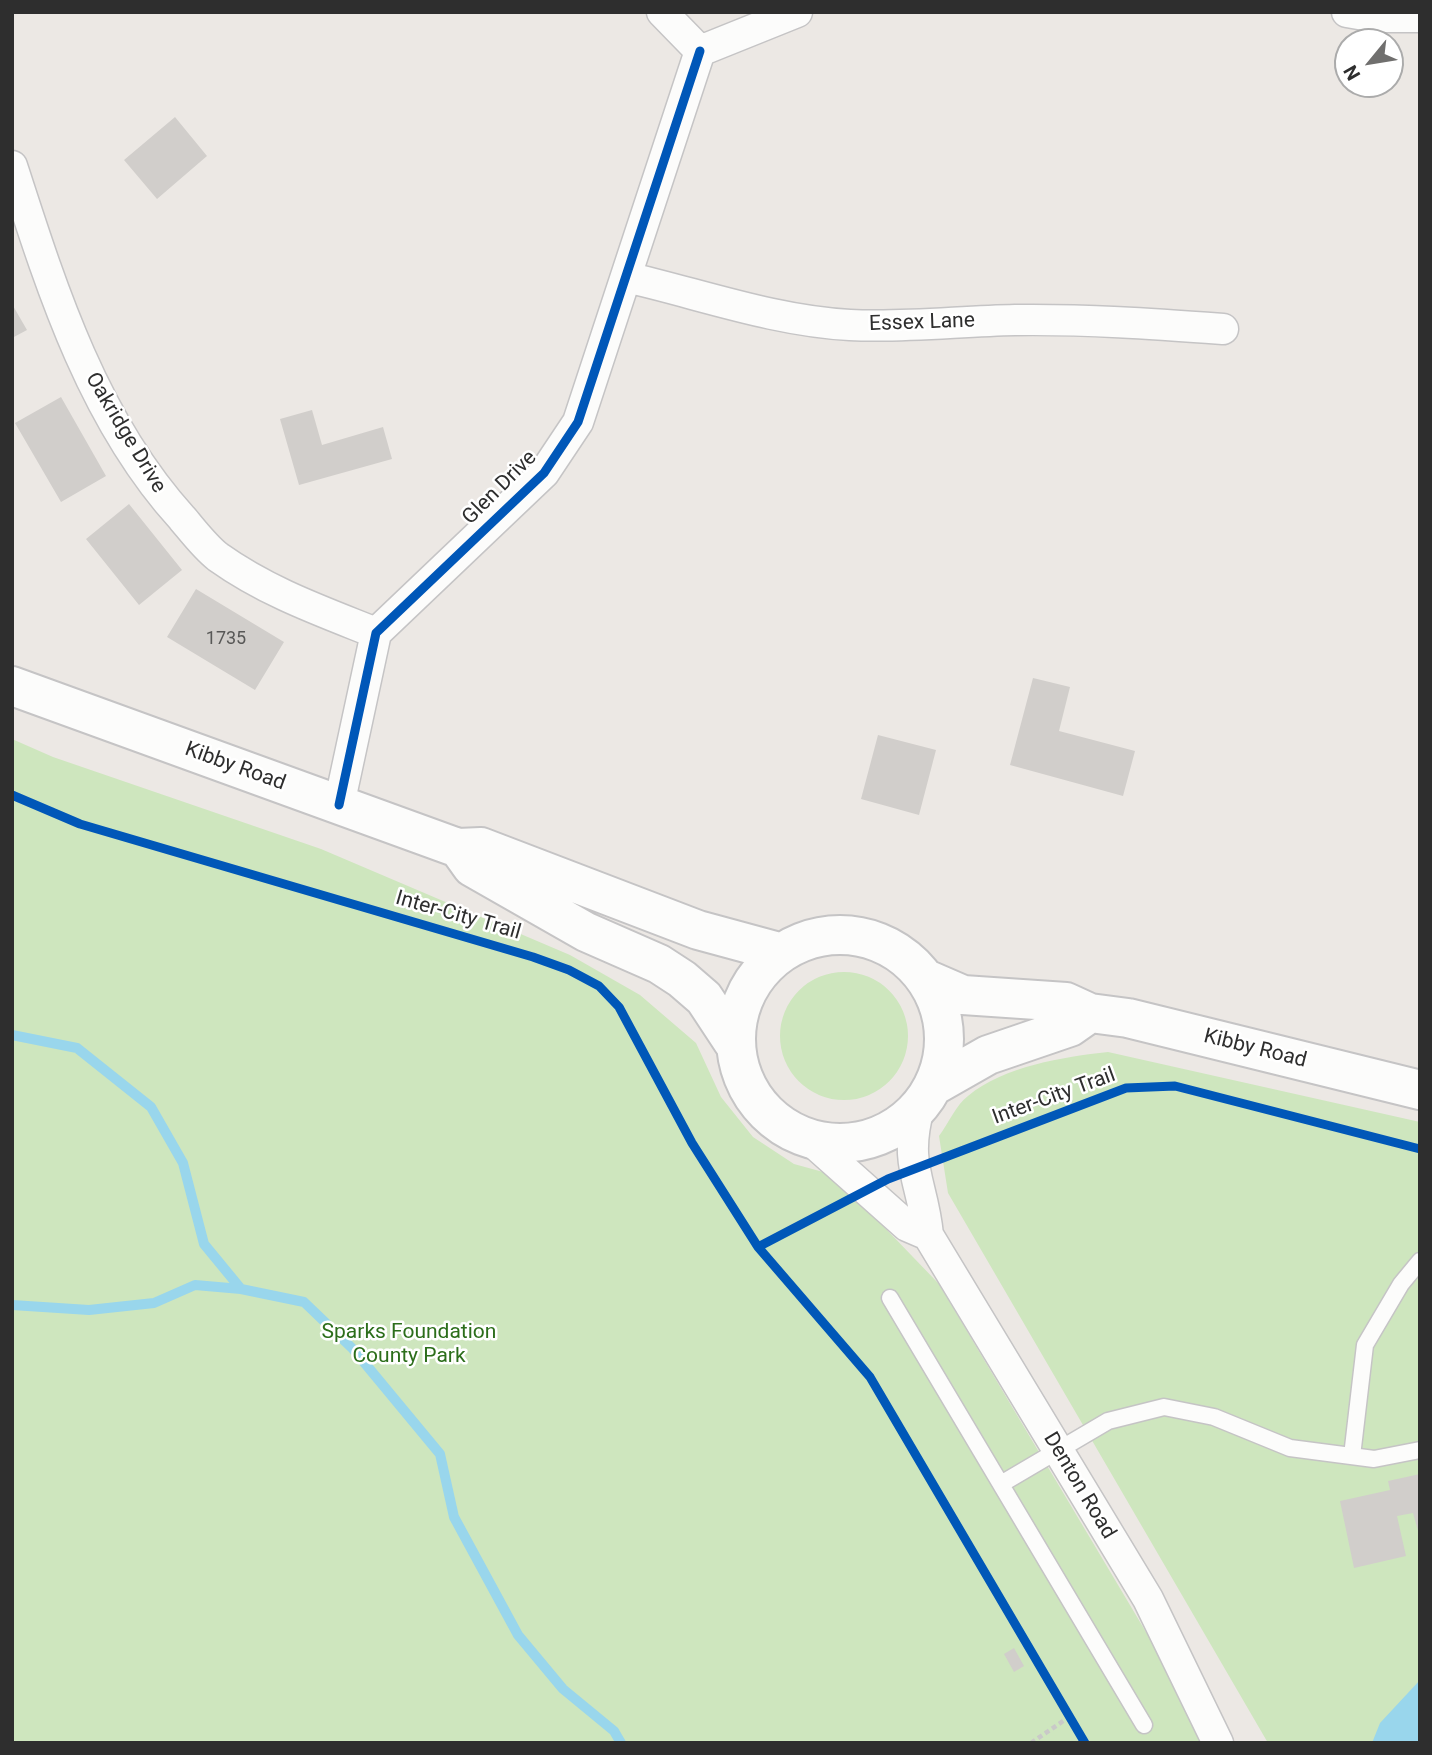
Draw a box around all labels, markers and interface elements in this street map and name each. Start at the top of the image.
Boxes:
north arrow [1334,28,1404,98]
text: N [1339,61,1365,84]
street label: Essex Lane [869,309,975,337]
street label: Oakridge Drive [79,368,171,498]
street label: Glen Drive [458,446,542,530]
house number: 1735 [206,628,246,650]
street label: Kibby Road [181,737,289,797]
street label: Inter-City Trail [392,886,524,946]
street label: Kibby Road [1201,1024,1309,1074]
street label: Inter-City Trail [989,1063,1119,1131]
park label: Sparks Foundation County Park [322,1320,496,1370]
street label: Denton Road [1037,1428,1121,1544]

